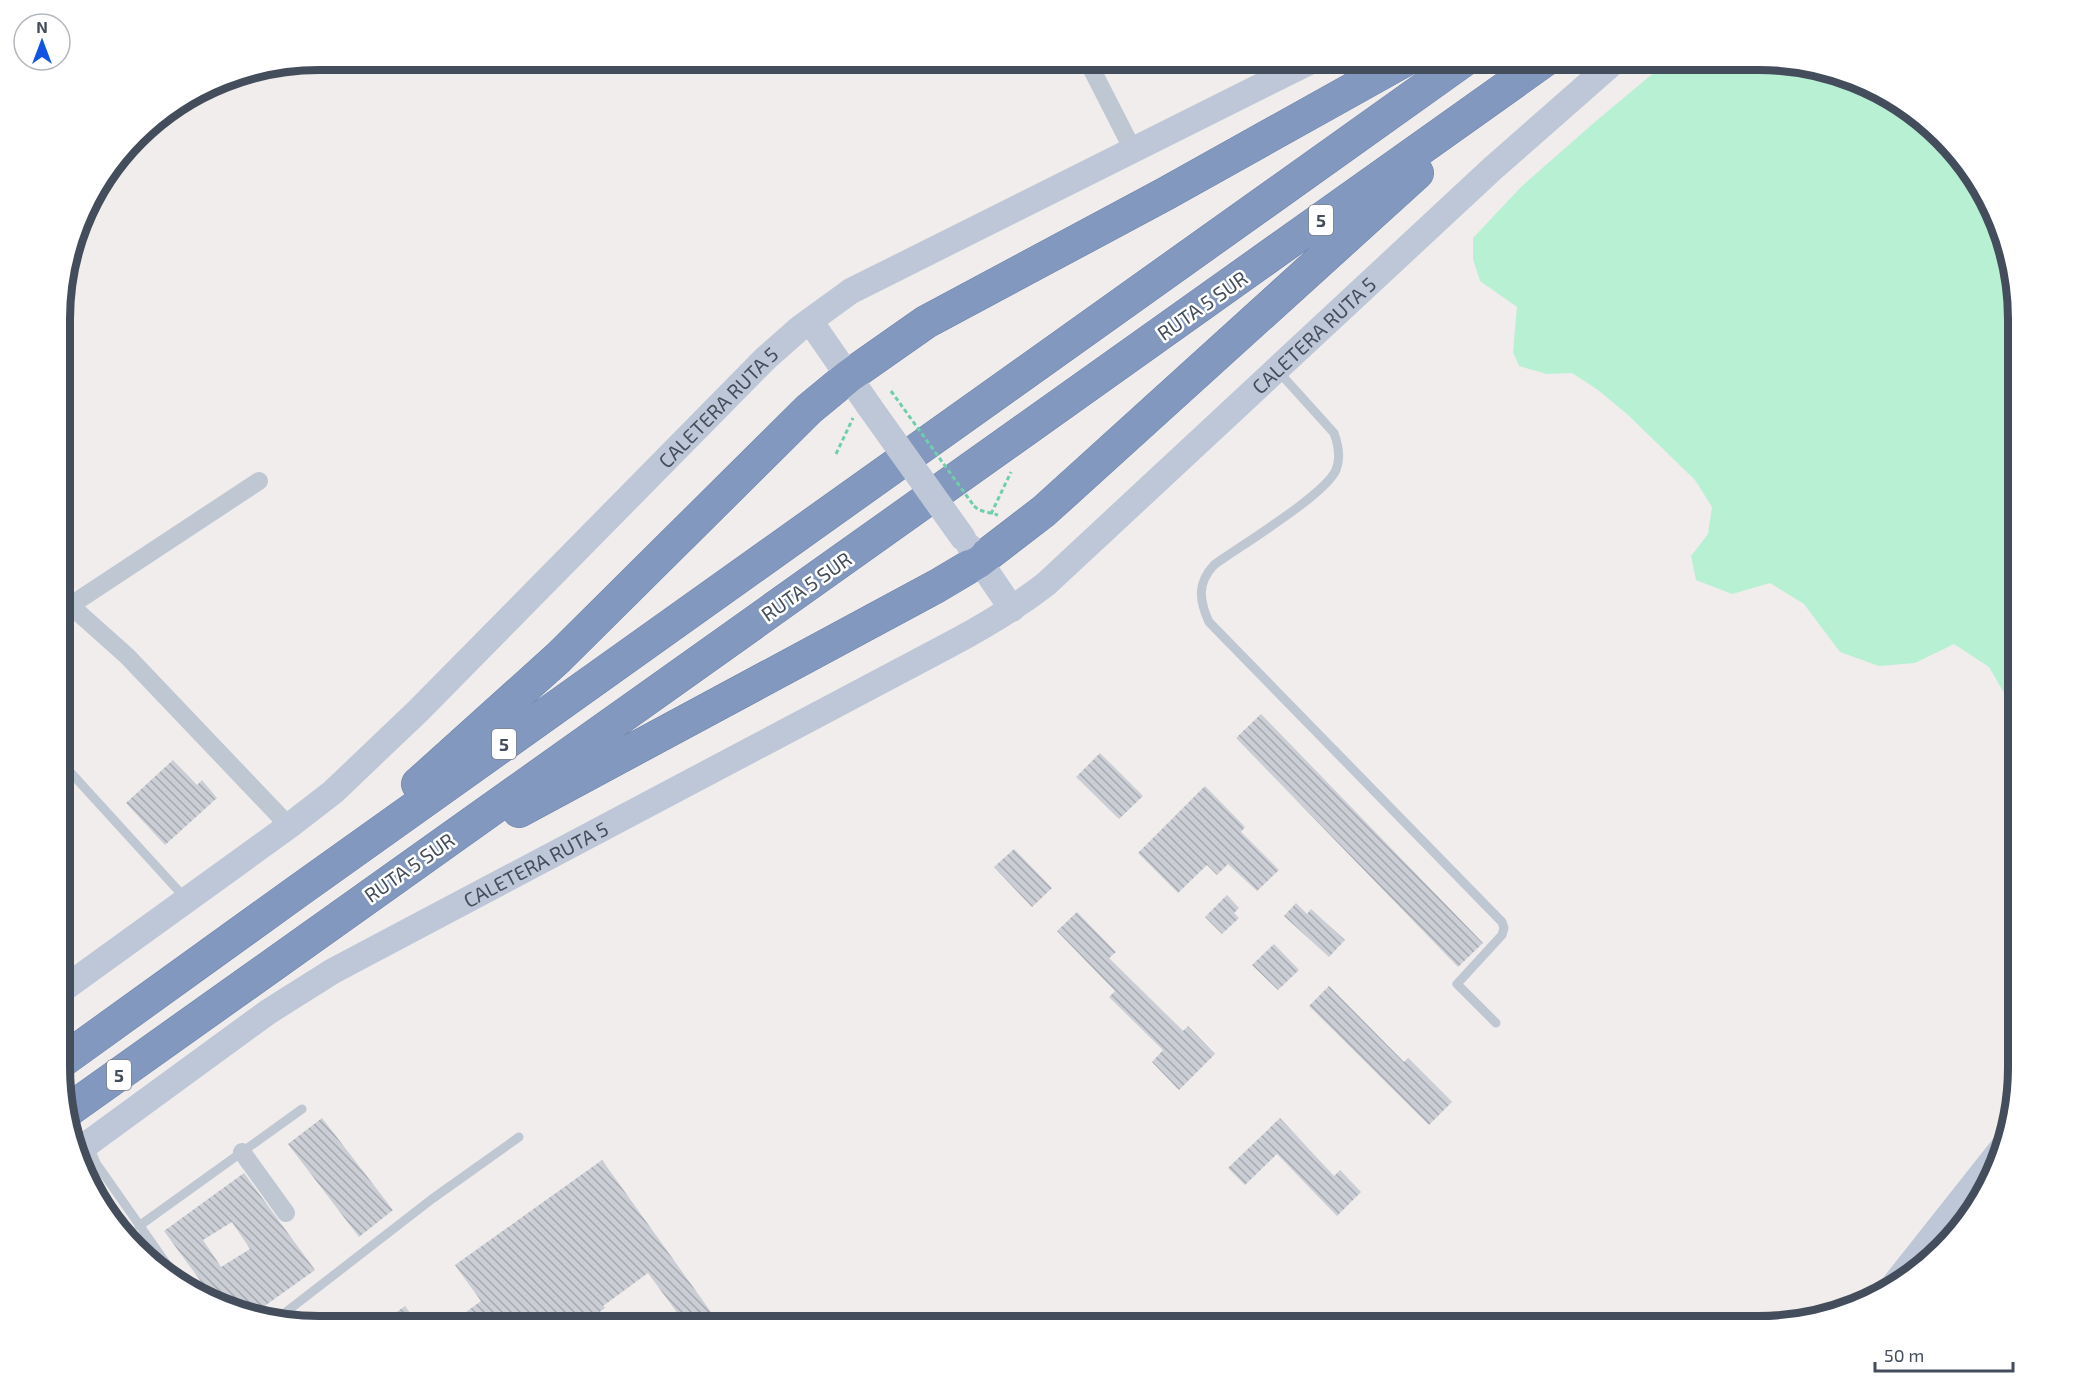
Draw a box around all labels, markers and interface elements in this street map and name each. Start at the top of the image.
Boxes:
north arrow [12,12,72,72]
text: N [36,17,48,36]
road number: 5 [1309,205,1333,235]
street label: RUTA 5 SUR [1152,265,1252,345]
street label: CALETERA RUTA 5 [1247,272,1380,398]
street label: CALETERA RUTA 5 [653,341,782,472]
street label: RUTA 5 SUR [756,546,856,626]
road number: 5 [492,729,516,759]
street label: CALETERA RUTA 5 [459,816,612,912]
street label: RUTA 5 SUR [359,827,459,907]
road number: 5 [107,1060,131,1090]
scale bar [1875,1335,2013,1373]
text: 50 m [1884,1344,1924,1366]

